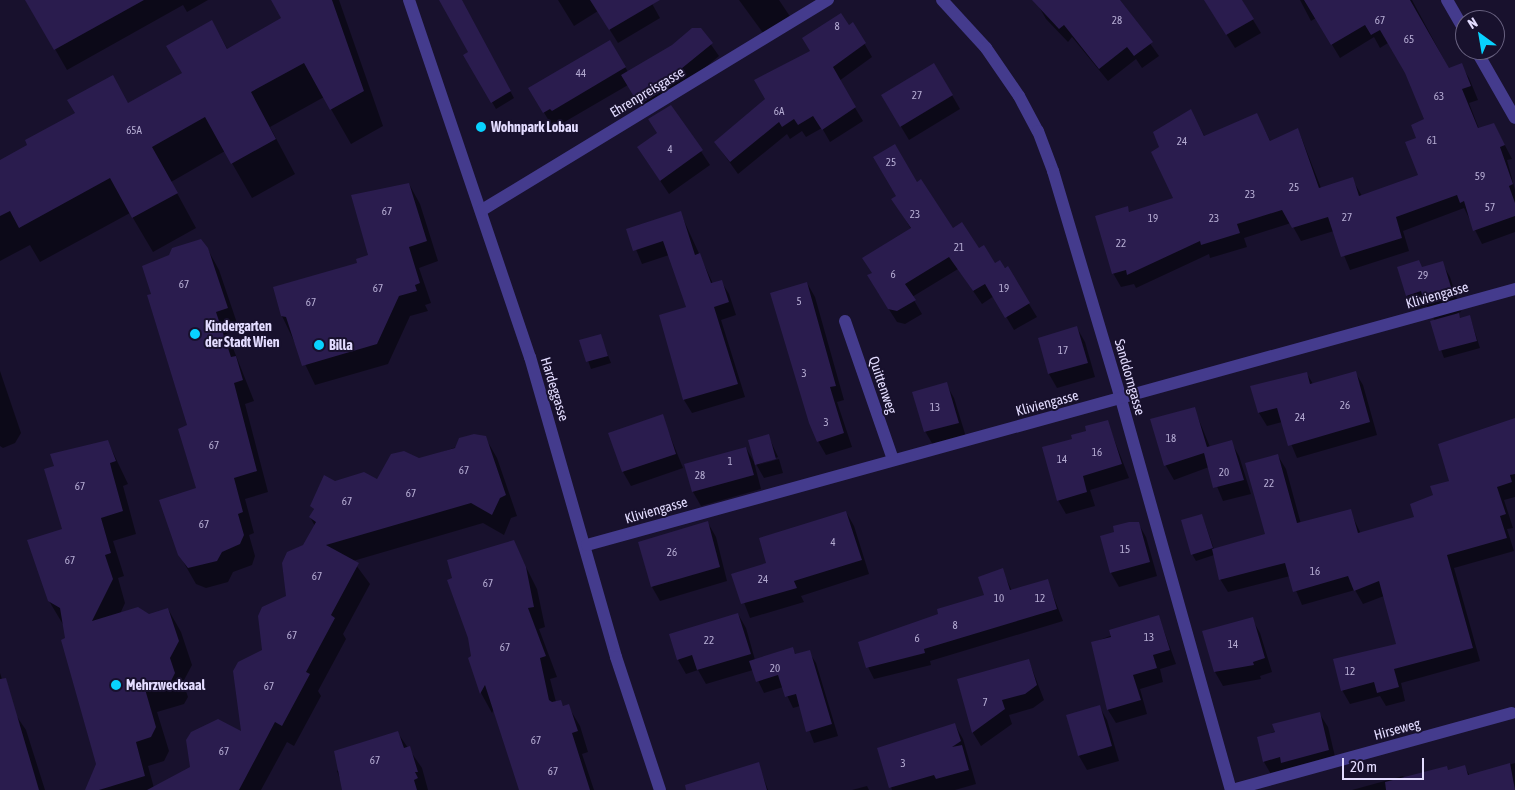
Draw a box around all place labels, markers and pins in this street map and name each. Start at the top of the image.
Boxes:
place label: Wohnpark Lobau [491,119,578,135]
marker: Wohnpark Lobau [475,121,487,133]
place label: Kindergarten der Stadt Wien [205,318,280,351]
marker: Kindergarten der Stadt Wien [189,328,201,340]
place label: Billa [329,337,353,353]
marker: Billa [313,339,325,351]
place label: Mehrzwecksaal [126,677,205,693]
marker: Mehrzwecksaal [110,679,122,691]

